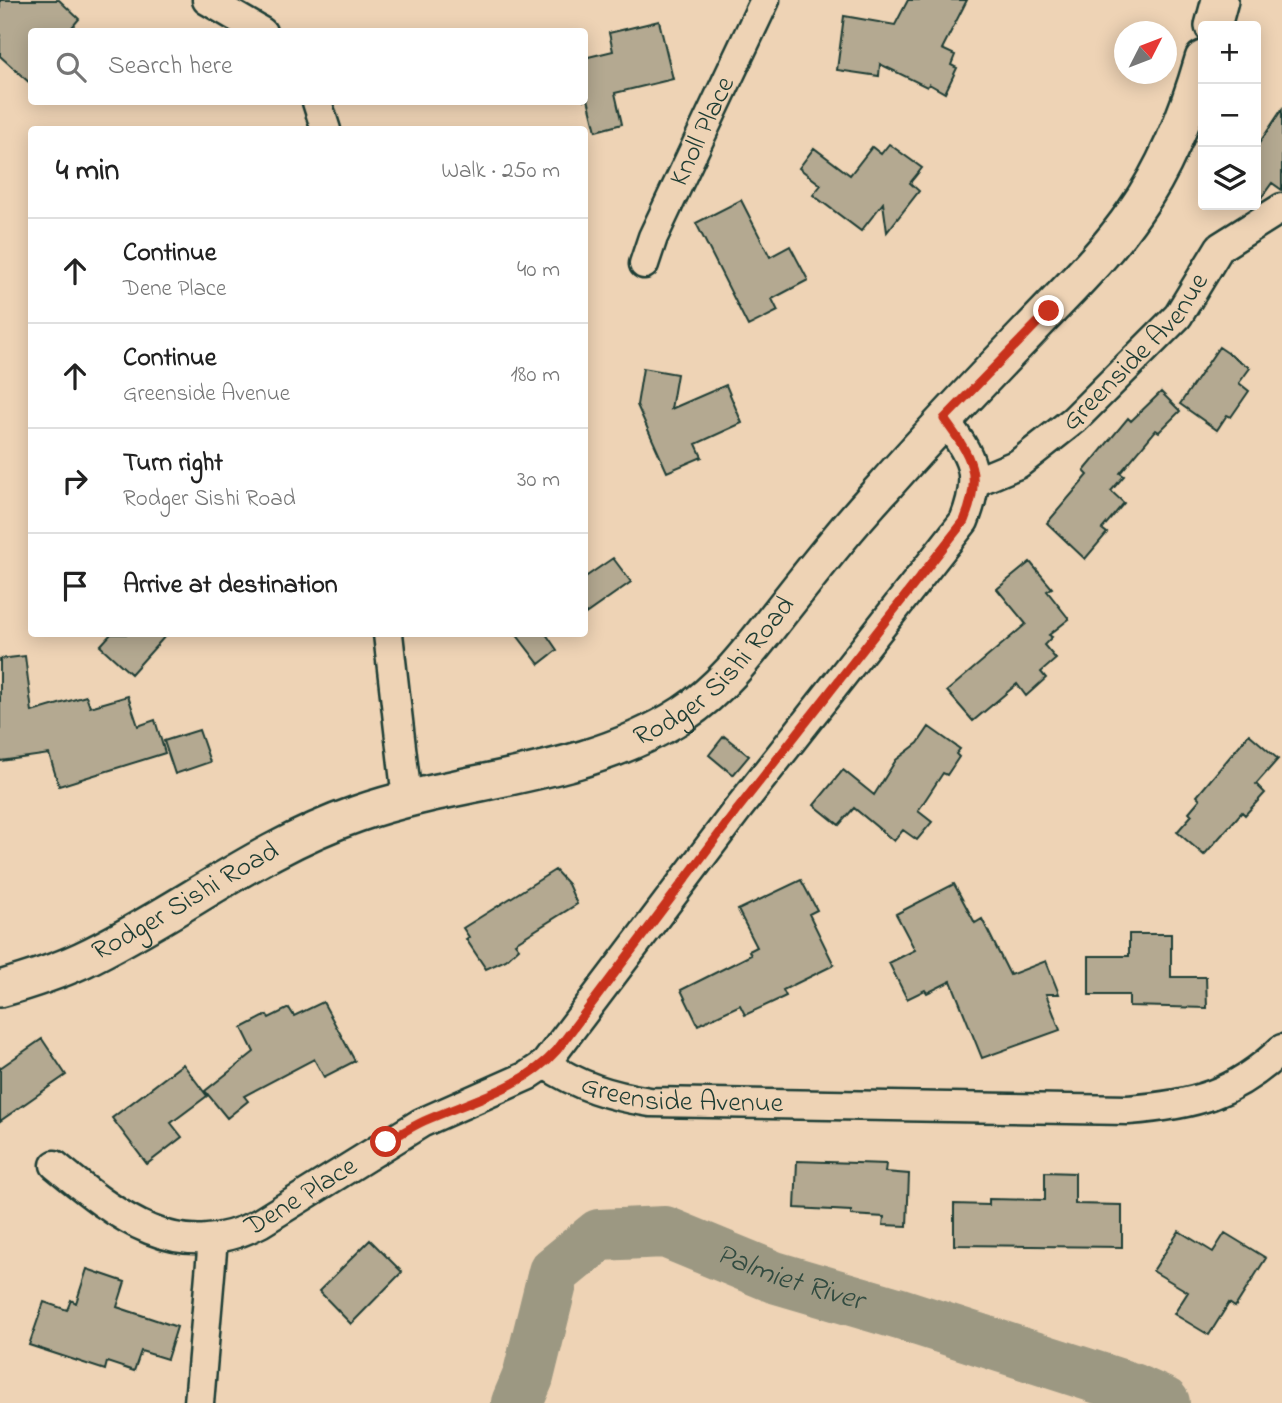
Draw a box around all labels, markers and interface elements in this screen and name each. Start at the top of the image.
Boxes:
north arrow [1114,21,1177,84]
map controls [1198,21,1261,210]
button: + [1198,21,1261,84]
search box [28,28,588,105]
icon: search [52,48,90,86]
text: Search here [108,48,233,86]
street label: Knoll Place [659,70,747,193]
button: − [1198,84,1261,147]
button: layers [1198,147,1261,210]
text: 4 min [56,150,119,194]
text: Walk · 250 m [441,155,560,188]
text: Continue [123,235,216,273]
icon: ahead [56,252,94,290]
text: 40 m [517,254,560,287]
street label: Greenside Avenue [1054,265,1220,442]
text: Dene Place [123,273,226,306]
route end [1033,295,1064,326]
text: Continue [123,340,216,378]
icon: ahead [56,357,94,395]
text: 180 m [511,359,560,392]
text: Greenside Avenue [123,378,290,411]
text: Turn right [123,445,223,483]
icon: right [56,462,94,500]
text: 30 m [517,464,560,497]
text: Rodger Sishi Road [123,483,296,516]
icon: arrive [56,567,94,605]
text: Arrive at destination [123,567,338,605]
street label: Rodger Sishi Road [627,587,806,758]
street label: Rodger Sishi Road [85,831,287,972]
street label: Greenside Avenue [575,1065,784,1125]
route start [370,1126,401,1157]
street label: Dene Place [237,1146,366,1248]
water label: Palmiet River [709,1233,872,1325]

